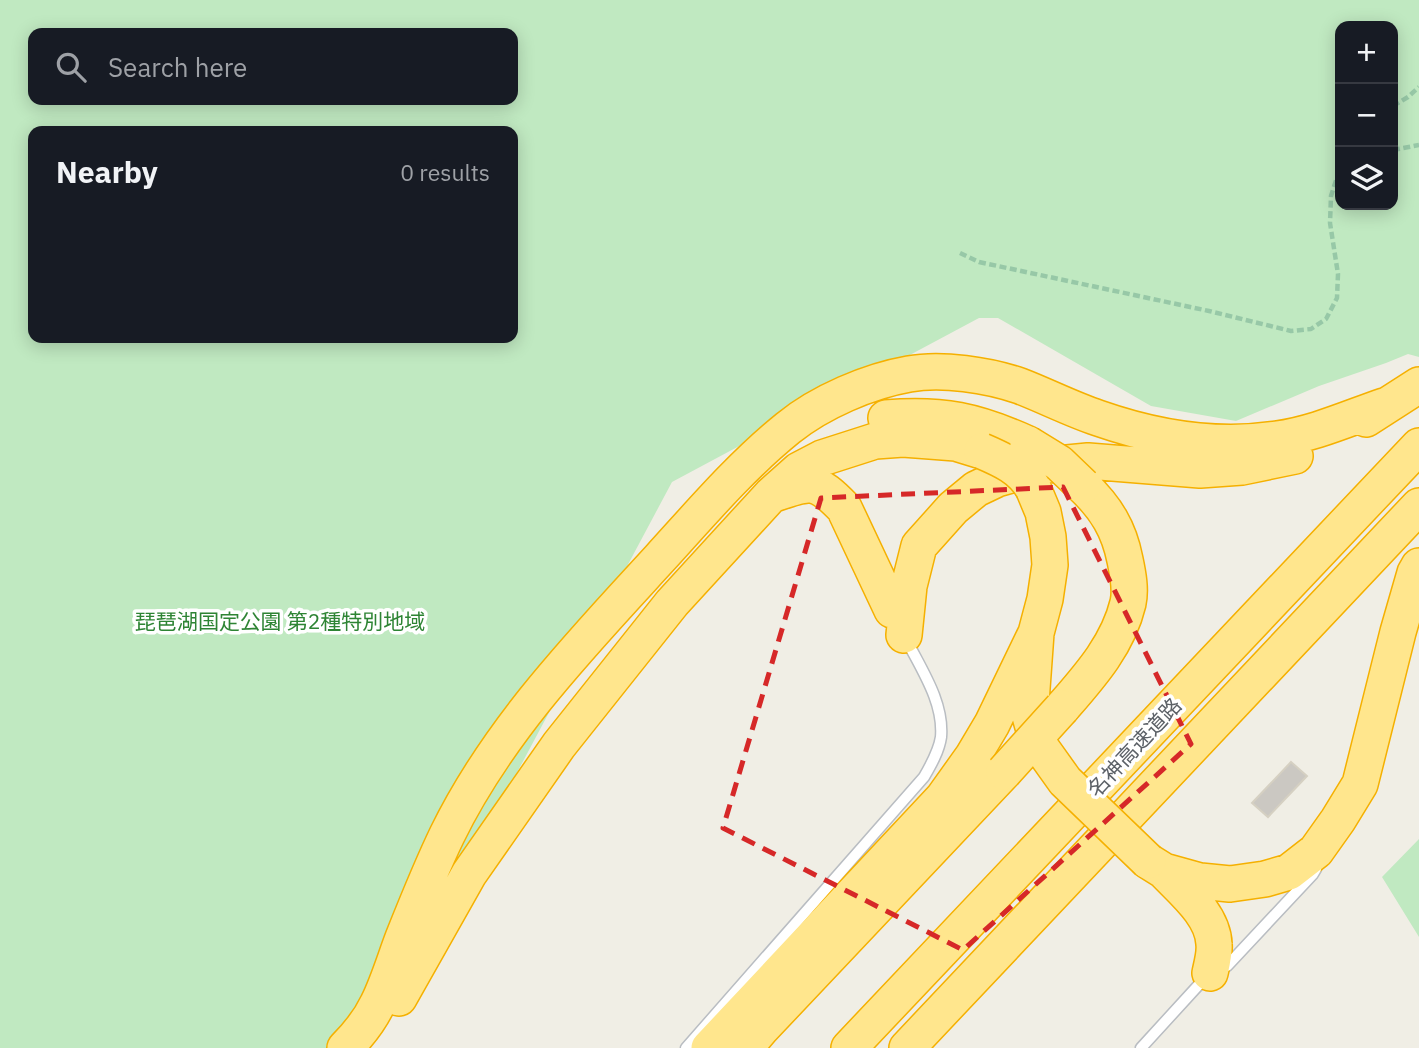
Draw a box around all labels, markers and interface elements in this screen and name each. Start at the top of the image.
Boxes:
map controls [1335,21,1398,210]
button: + [1335,21,1398,84]
search box [28,28,518,105]
icon: search [52,48,90,86]
text: Search here [108,50,247,84]
button: − [1335,84,1398,147]
button: layers [1335,147,1398,210]
text: Nearby [56,152,158,191]
text: 0 results [400,157,490,187]
park label: 琵琶湖国定公園 第2種特別地域 [135,607,425,635]
street label: 名神高速道路 [1081,691,1187,803]

